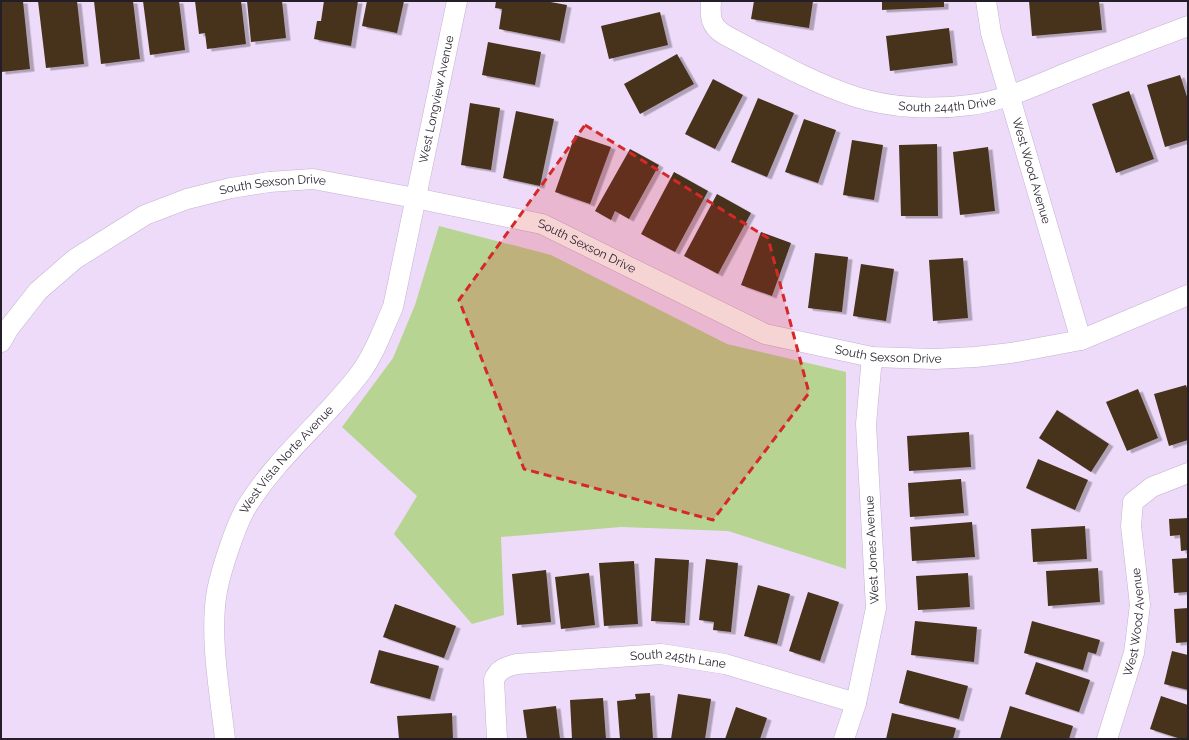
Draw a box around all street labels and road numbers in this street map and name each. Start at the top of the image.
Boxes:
street label: West Longview Avenue [416,34,457,165]
street label: South 244th Drive [898,93,997,115]
street label: West Wood Avenue [1009,116,1054,225]
street label: South Sexson Drive [218,172,327,198]
street label: South Sexson Drive [537,216,638,276]
street label: South Sexson Drive [834,342,942,366]
street label: West Vista Norte Avenue [237,403,336,516]
street label: West Jones Avenue [862,495,882,605]
street label: West Wood Avenue [1120,567,1147,678]
street label: South 245th Lane [629,647,727,671]

